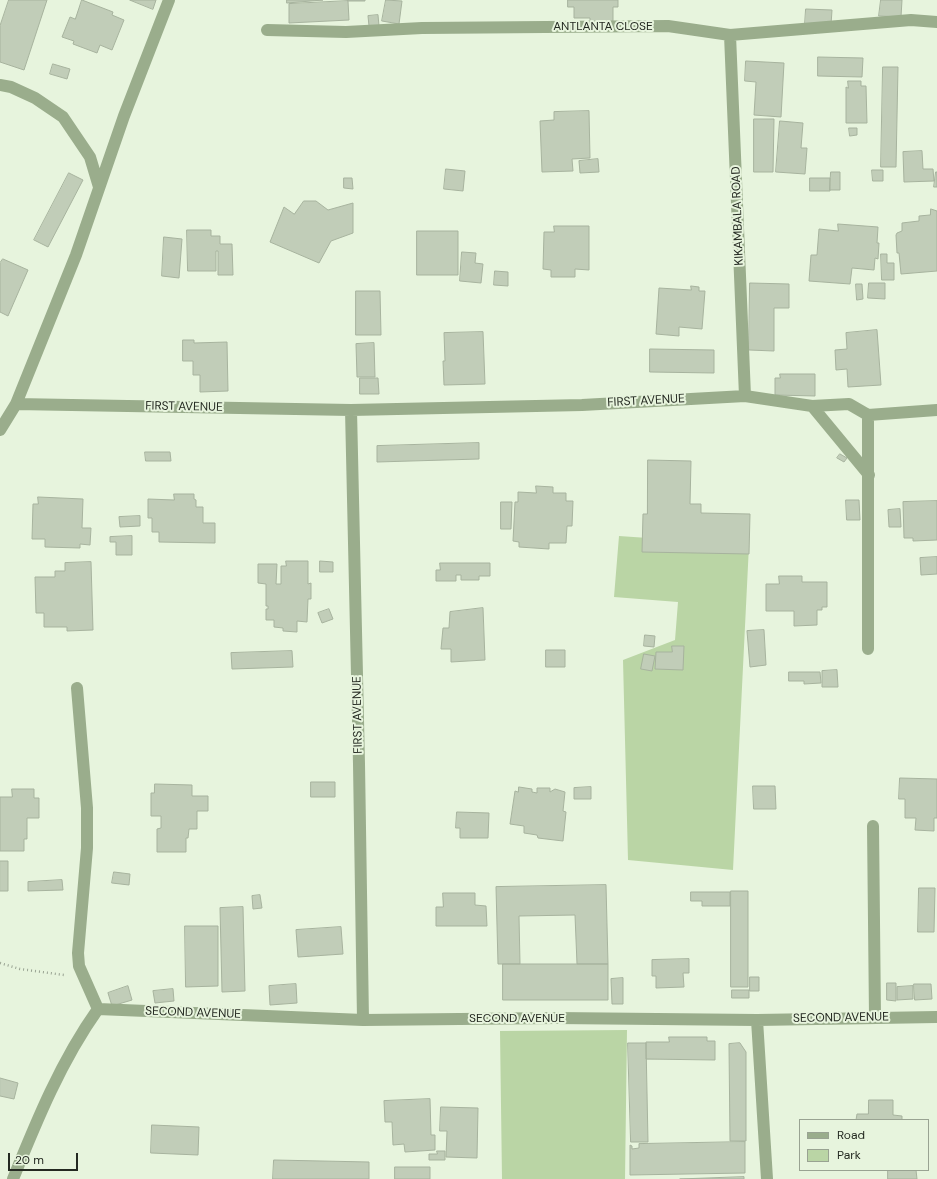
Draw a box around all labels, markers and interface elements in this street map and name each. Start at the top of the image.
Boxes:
street label: ANTLANTA CLOSE [553,20,653,34]
street label: KIKAMBALA ROAD [729,166,747,266]
street label: FIRST AVENUE [607,392,685,410]
street label: FIRST AVENUE [145,399,223,415]
street label: FIRST AVENUE [350,676,366,754]
street label: SECOND AVENUE [145,1004,241,1022]
street label: SECOND AVENUE [793,1010,889,1026]
street label: SECOND AVENUE [469,1012,565,1026]
legend [799,1119,929,1171]
text: Road [837,1127,865,1143]
scale bar [10,1145,80,1171]
text: Park [837,1147,861,1163]
text: 20 m [15,1152,44,1168]

